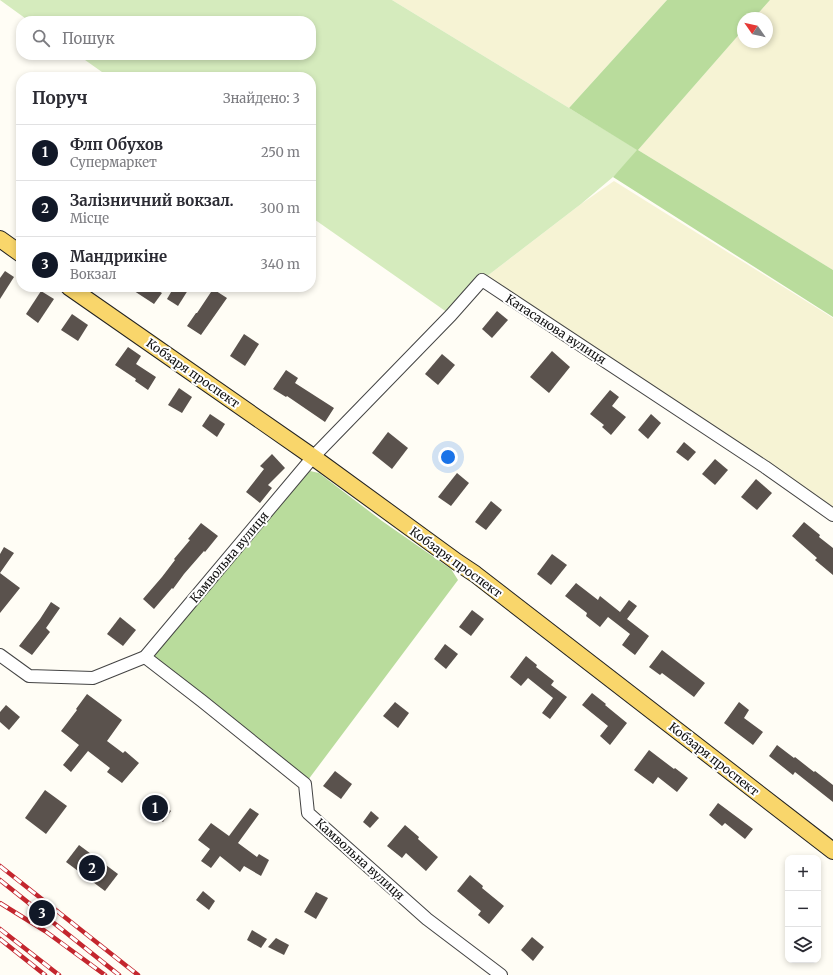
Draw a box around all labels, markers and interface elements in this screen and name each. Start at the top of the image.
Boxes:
north arrow [737,12,773,48]
search box [16,16,316,60]
icon: search [30,27,52,49]
text: Пошук [62,29,115,48]
text: Поруч [32,87,88,109]
text: Знайдено: 3 [223,90,300,107]
text: Флп Обухов [70,135,163,154]
text: 1 [42,144,48,161]
text: 250 m [261,144,300,161]
text: Супермаркет [70,154,157,171]
text: Залізничний вокзал. [70,191,234,210]
text: 2 [41,200,49,217]
text: 300 m [260,200,300,217]
text: Місце [70,210,109,227]
text: Мандрикіне [70,247,167,266]
text: 3 [41,256,49,273]
text: 340 m [261,256,300,273]
text: Вокзал [70,266,116,283]
street label: Катасанова вулиця [503,291,609,367]
street label: Кобзаря проспект [143,335,243,411]
your location [438,447,458,467]
street label: Камвольна вулиця [187,508,271,606]
street label: Кобзаря проспект [407,523,505,601]
street label: Кобзаря проспект [666,719,762,799]
pin: 1 [142,793,168,823]
street label: Камвольна вулиця [312,815,408,903]
pin: 2 [79,853,105,883]
map controls [785,855,821,963]
button: + [785,855,821,891]
button: − [785,891,821,927]
pin: 3 [29,898,55,928]
button: layers [785,927,821,963]

